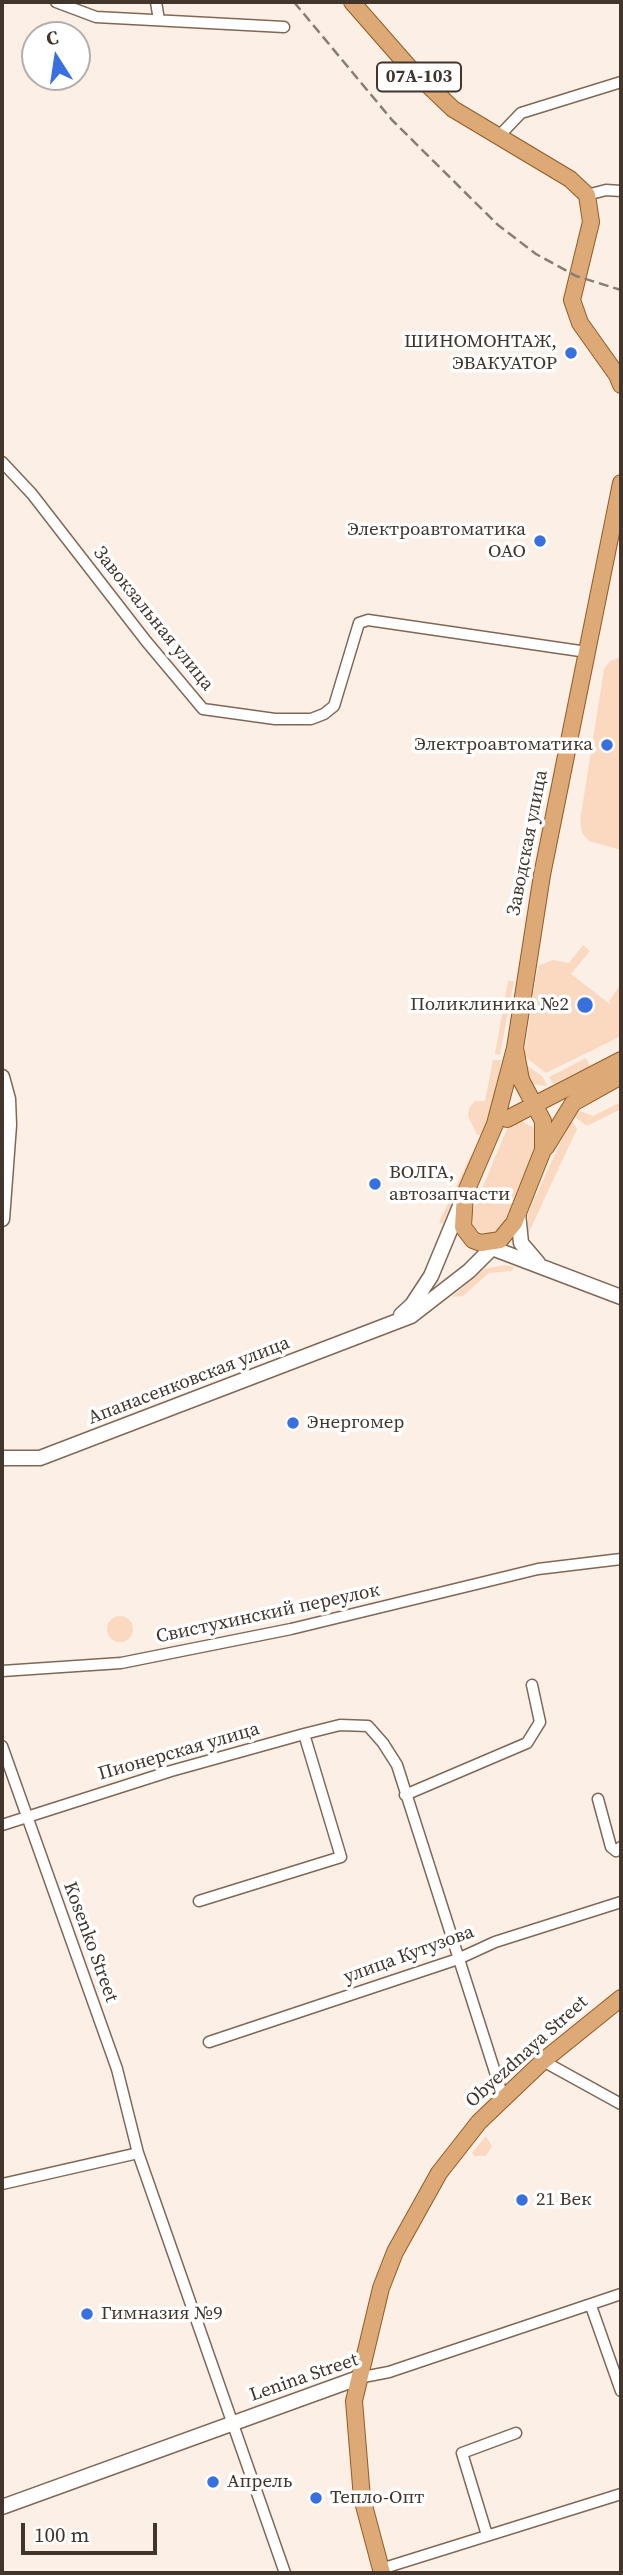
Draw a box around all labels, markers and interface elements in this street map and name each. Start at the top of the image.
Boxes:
north arrow [21,21,91,91]
text: С [44,23,61,51]
road number: 07А-103 [377,62,461,92]
place label: ШИНОМОНТАЖ, ЭВАКУАТОР [404,331,557,375]
marker: ШИНОМОНТАЖ, ЭВАКУАТОР [563,345,579,361]
place label: Электроавтоматика ОАО [347,519,526,563]
marker: Электроавтоматика ОАО [532,533,548,549]
street label: Завокзальная улица [88,542,218,696]
place label: Электроавтоматика [414,734,593,756]
marker: Электроавтоматика [599,737,615,753]
street label: Заводская улица [503,768,553,918]
place label: Поликлиника №2 [410,994,569,1016]
marker: Поликлиника №2 [575,995,595,1015]
place label: ВОЛГА, автозапчасти [389,1162,510,1206]
marker: ВОЛГА, автозапчасти [367,1176,383,1192]
street label: Апанасенковская улица [85,1332,293,1430]
place label: Энергомер [307,1412,404,1434]
marker: Энергомер [285,1415,301,1431]
street label: Свистухинский переулок [154,1579,382,1649]
street label: Пионерская улица [96,1718,262,1786]
street label: Kosenko Street [58,1879,122,2005]
street label: улица Кутузова [341,1921,477,1989]
street label: Obyezdnaya Street [461,1991,593,2113]
place label: 21 Век [536,2189,592,2211]
marker: 21 Век [514,2192,530,2208]
place label: Гимназия №9 [101,2303,223,2325]
marker: Гимназия №9 [79,2306,95,2322]
street label: Lenina Street [247,2349,361,2407]
place label: Апрель [227,2471,292,2493]
marker: Апрель [205,2474,221,2490]
place label: Тепло-Опт [330,2487,424,2509]
marker: Тепло-Опт [308,2490,324,2506]
scale bar [24,2508,161,2552]
text: 100 m [34,2520,89,2549]

